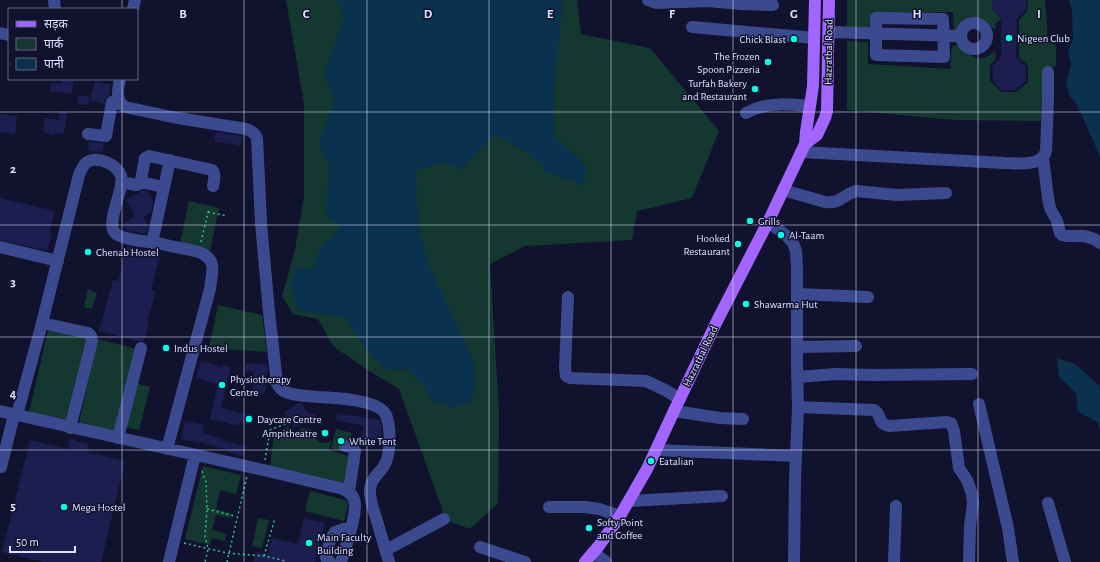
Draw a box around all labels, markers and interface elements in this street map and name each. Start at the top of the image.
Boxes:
legend [8,8,138,80]
text: B [179,8,187,21]
text: C [303,8,310,21]
text: D [424,8,433,21]
text: E [547,8,554,21]
text: F [669,8,676,21]
text: G [790,8,798,21]
text: H [912,8,922,21]
text: I [1037,8,1041,21]
text: सड़क [44,18,69,31]
street label: Hazratbal Road [822,19,835,85]
marker: Nigeen Club [1004,33,1014,43]
place label: Nigeen Club [1017,33,1070,44]
place label: Chick Blast [740,34,786,45]
marker: Chick Blast [789,34,799,44]
text: पार्क [44,37,64,50]
place label: The Frozen Spoon Pizzeria [697,51,760,75]
text: पानी [44,56,65,70]
marker: The Frozen Spoon Pizzeria [763,57,773,67]
place label: Turfah Bakery and Restaurant [682,78,747,102]
marker: Turfah Bakery and Restaurant [750,84,760,94]
text: 2 [10,163,16,176]
marker: Grills [745,216,755,226]
place label: Grills [758,216,780,227]
marker: Al-Taam [776,230,786,240]
place label: Al-Taam [789,230,824,241]
place label: Hooked Restaurant [683,233,730,257]
marker: Hooked Restaurant [733,239,743,249]
marker: Chenab Hostel [83,247,93,257]
place label: Chenab Hostel [96,247,159,258]
text: 3 [10,276,16,289]
marker: Shawarma Hut [741,299,751,309]
place label: Shawarma Hut [754,299,818,310]
street label: Hazratbal Road [681,324,720,388]
marker: Indus Hostel [161,343,171,353]
place label: Indus Hostel [174,343,228,354]
place label: Physiotherapy Centre [230,374,291,398]
marker: Physiotherapy Centre [217,380,227,390]
text: 4 [10,388,17,401]
marker: Daycare Centre [244,414,254,424]
place label: Daycare Centre [257,414,321,425]
place label: Ampitheatre [262,428,317,439]
marker: Ampitheatre [320,428,330,438]
marker: White Tent [336,436,346,446]
place label: White Tent [349,436,397,447]
marker: Eatalian [646,456,656,466]
place label: Eatalian [659,456,694,467]
text: 5 [10,500,16,513]
marker: Mega Hostel [59,502,69,512]
place label: Mega Hostel [72,502,125,513]
place label: Softy Point and Coffee [597,517,644,541]
marker: Softy Point and Coffee [584,523,594,533]
scale bar [10,528,75,554]
place label: Main Faculty Building [317,532,371,556]
text: 50 m [16,536,39,548]
marker: Main Faculty Building [304,538,314,548]

